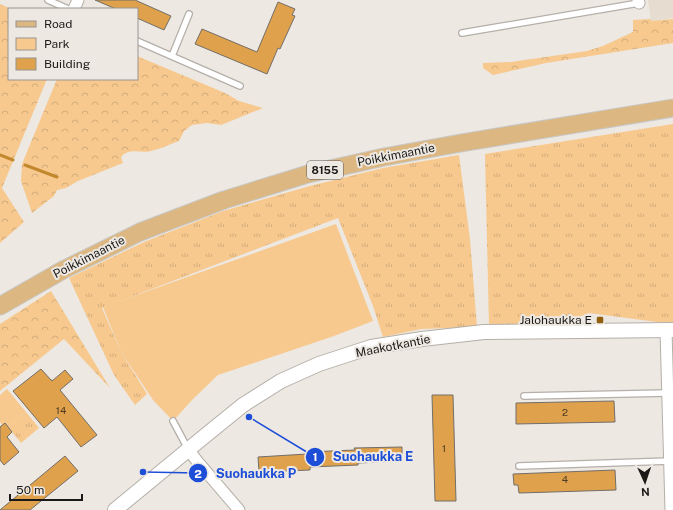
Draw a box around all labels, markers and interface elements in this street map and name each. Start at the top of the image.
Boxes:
legend [8,8,138,80]
text: Road [44,17,72,31]
text: Park [44,37,70,51]
text: Building [44,57,90,71]
street label: Poikkimaantie [356,141,436,169]
road number: 8155 [307,161,343,179]
street label: Poikkimaantie [51,233,127,281]
place label: Jalohaukka E [520,313,592,327]
marker: Jalohaukka E [595,315,605,325]
street label: Maakotkantie [354,332,432,360]
house number: 14 [56,404,66,416]
house number: 2 [562,406,568,418]
house number: 1 [442,442,446,454]
callout: Suohaukka E [305,444,421,469]
text: Suohaukka E [333,449,413,464]
text: 1 [312,450,318,464]
callout: Suohaukka P [188,461,305,486]
north arrow [625,462,665,502]
text: Suohaukka P [216,466,297,481]
text: 2 [194,467,202,481]
house number: 4 [562,473,568,485]
scale bar [10,476,82,502]
text: 50 m [16,483,44,497]
text: N [641,486,650,498]

